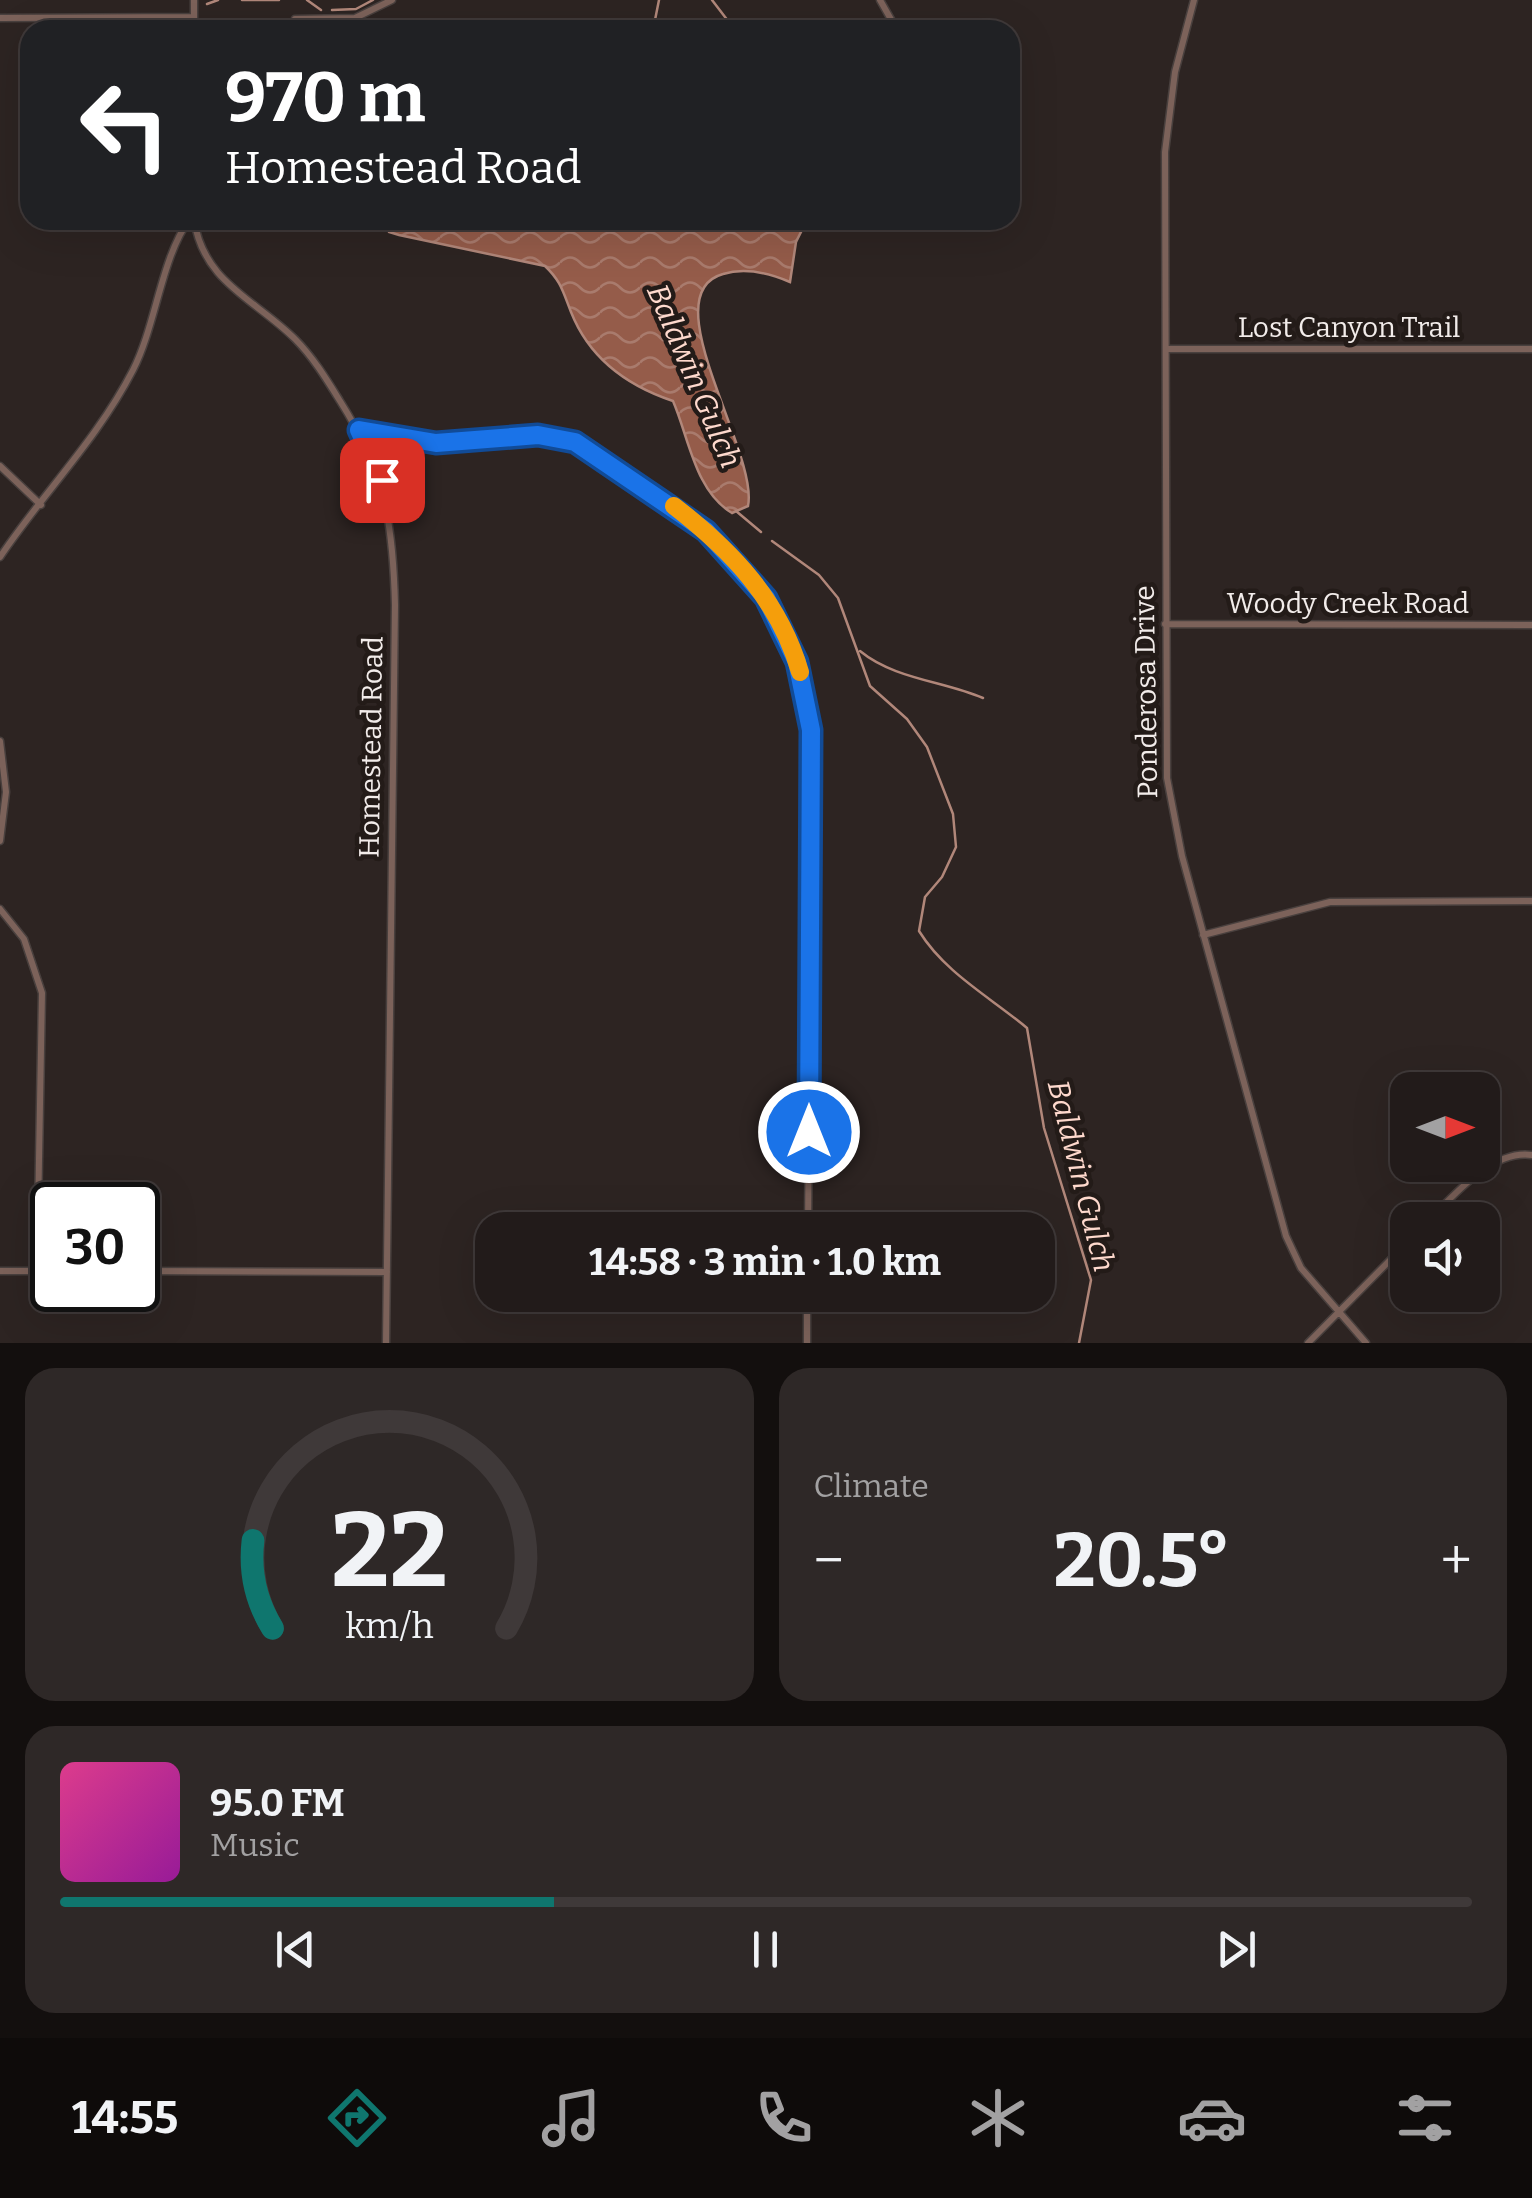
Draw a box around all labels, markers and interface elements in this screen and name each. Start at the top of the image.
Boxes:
text: 970 m [225,56,426,140]
icon: left [60,60,190,190]
text: Homestead Road [225,141,581,195]
water label: Baldwin Gulch [639,279,749,473]
street label: Lost Canyon Trail [1238,311,1460,344]
pin [340,438,425,523]
icon: arrive [355,453,410,508]
street label: Ponderosa Drive [1128,585,1164,799]
street label: Woody Creek Road [1227,587,1469,620]
street label: Homestead Road [353,636,389,858]
north arrow [1390,1072,1500,1182]
map controls [1390,1072,1500,1312]
water label: Baldwin Gulch [1040,1077,1122,1275]
position arrow [757,1080,861,1184]
speed limit sign: 30 [30,1182,160,1312]
button: sound [1390,1202,1500,1312]
text: 14:58 · 3 min · 1.0 km [589,1239,941,1285]
text: Climate [814,1467,929,1505]
text: 22 [331,1489,448,1614]
text: 20.5° [1054,1516,1231,1606]
text: − [814,1528,844,1594]
text: + [1441,1528,1472,1594]
text: km/h [345,1605,433,1647]
text: 95.0 FM [210,1780,345,1826]
text: Music [210,1826,300,1864]
icon: previous [268,1922,323,1977]
icon: pause [738,1922,793,1977]
icon: next [1209,1922,1264,1977]
icon: directions [322,2083,392,2153]
icon: music [536,2083,606,2153]
icon: phone [749,2083,819,2153]
icon: climate [963,2083,1033,2153]
icon: car [1177,2083,1247,2153]
icon: filters [1390,2083,1460,2153]
text: 14:55 [72,2091,178,2145]

